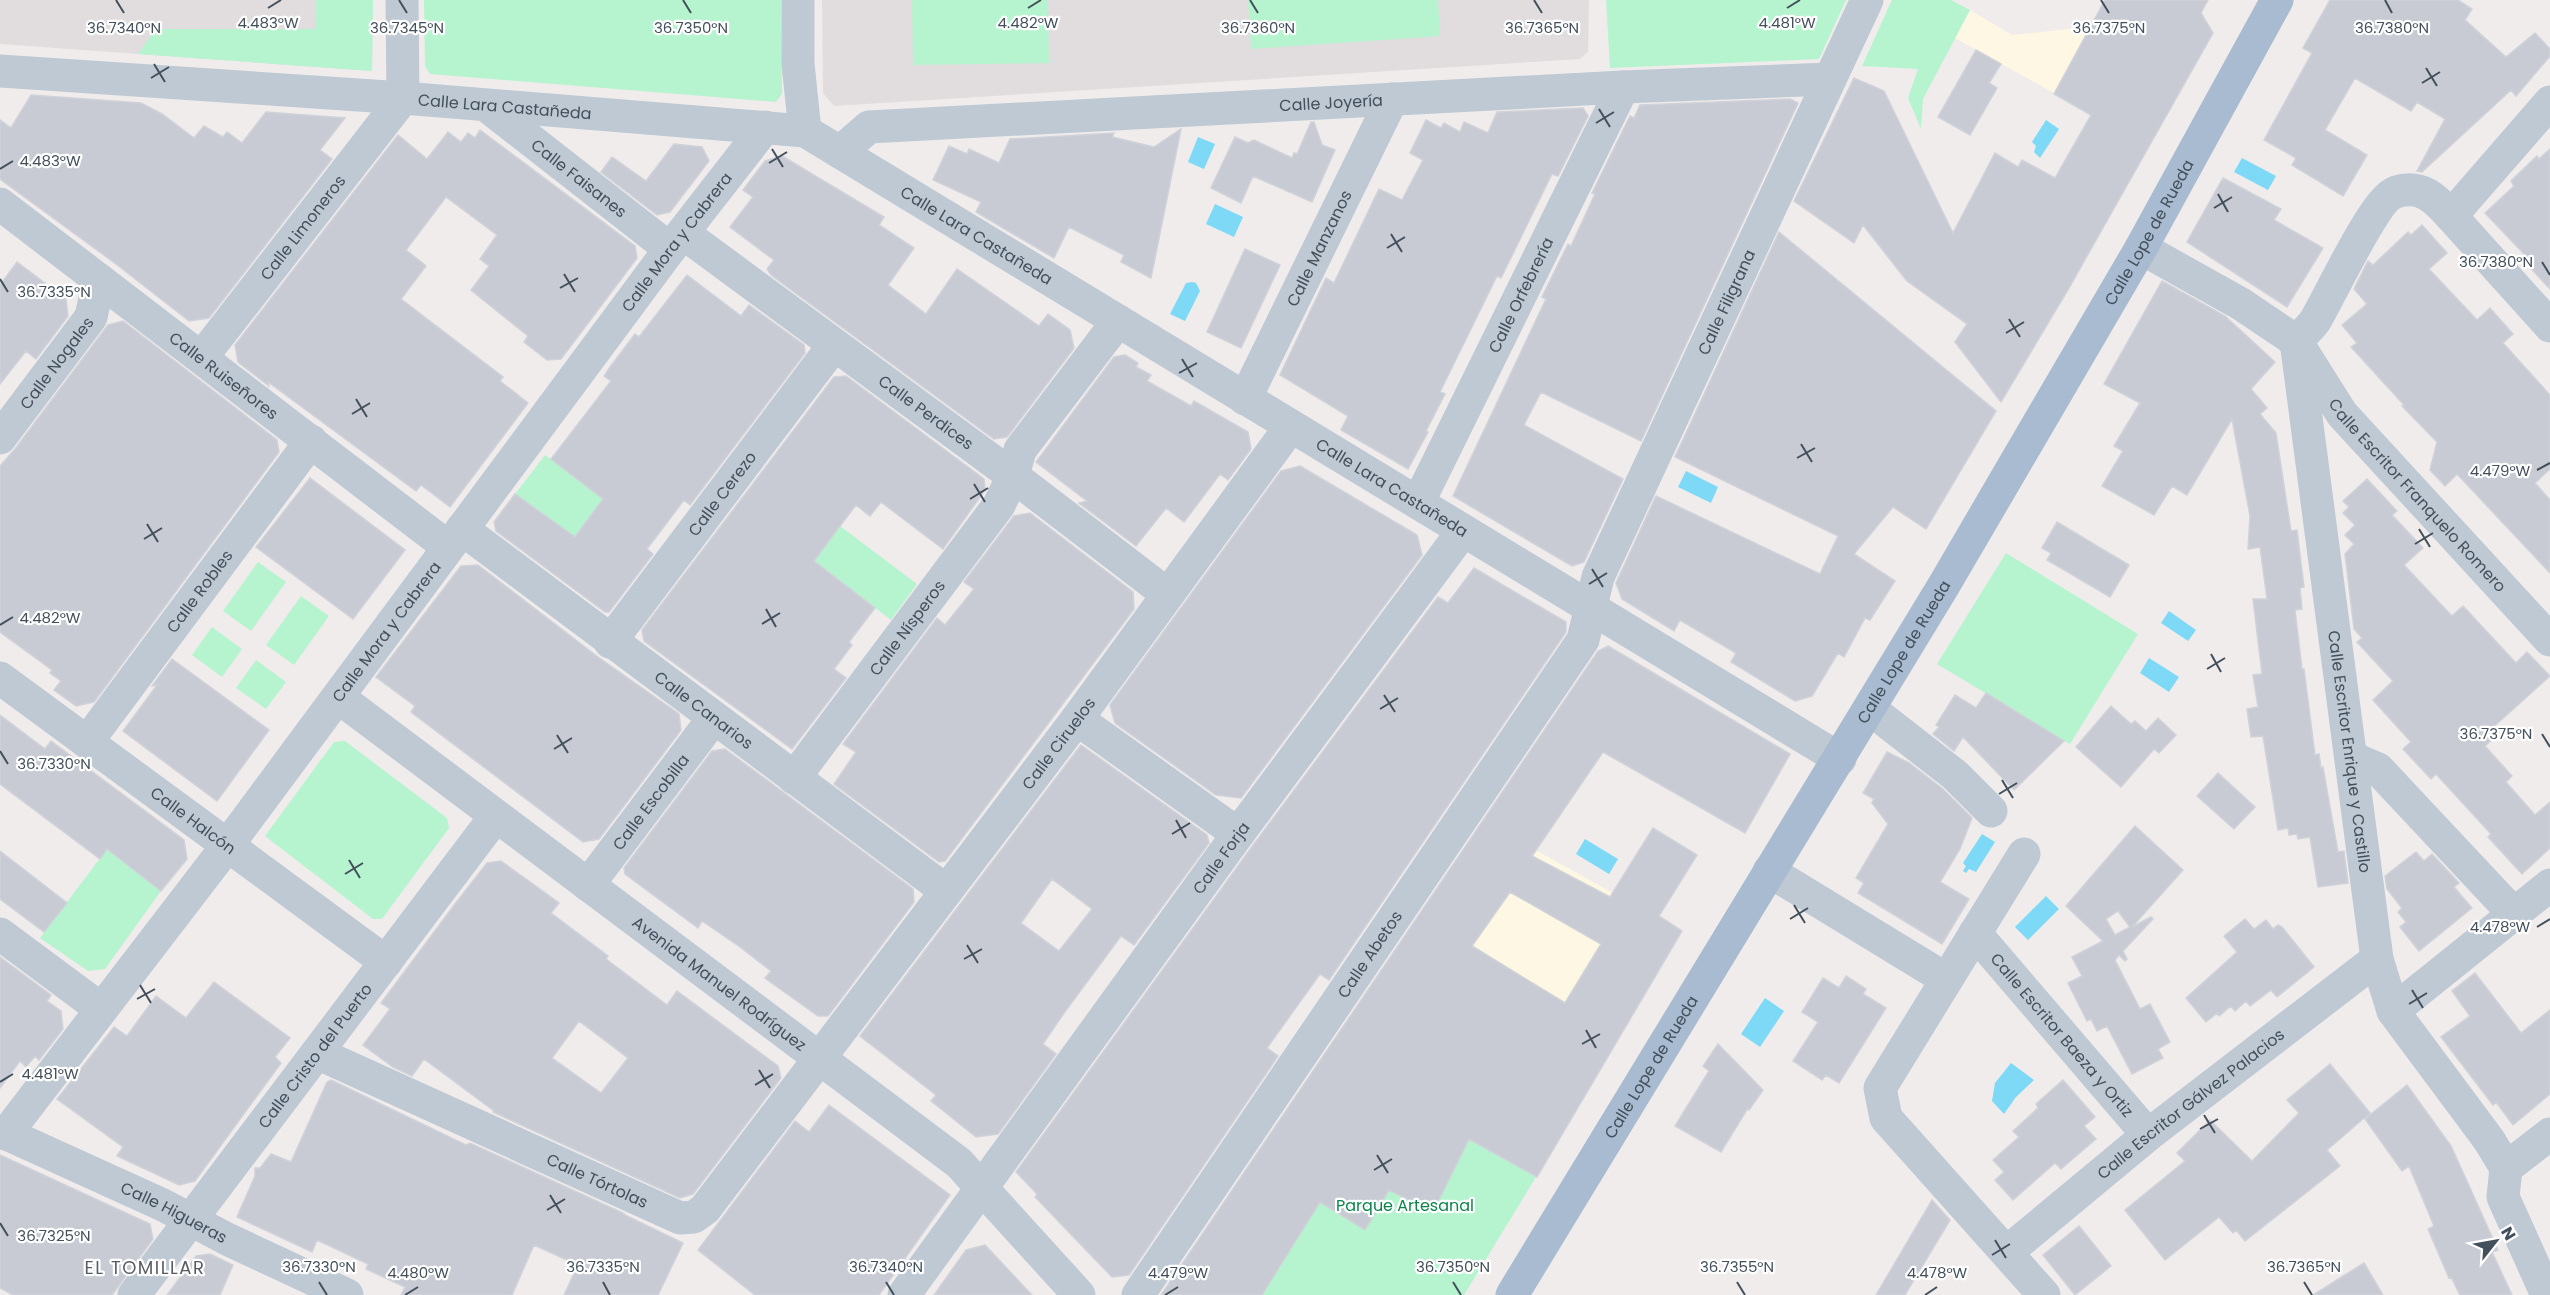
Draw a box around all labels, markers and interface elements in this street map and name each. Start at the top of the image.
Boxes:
text: 4.483°W [237,12,299,33]
text: 4.482°W [998,12,1059,33]
text: 4.481°W [1758,12,1816,33]
text: 36.7340°N [87,17,161,38]
text: 36.7345°N [370,17,444,38]
text: 36.7350°N [654,17,728,38]
text: 36.7360°N [1221,17,1295,38]
text: 36.7365°N [1505,17,1579,38]
text: 36.7375°N [2073,17,2145,38]
text: 36.7380°N [2355,17,2429,38]
street label: Calle Lara Castañeda [417,88,592,125]
street label: Calle Joyería [1279,89,1383,117]
street label: Calle Faisanes [526,134,632,223]
text: 4.483°W [19,150,81,171]
street label: Calle Lope de Rueda [2099,155,2199,310]
street label: Calle Mora y Cabrera [616,167,738,317]
street label: Calle Limoneros [255,170,351,285]
street label: Calle Lara Castañeda [896,181,1057,291]
street label: Calle Manzanos [1281,186,1358,310]
street label: Calle Orfebrería [1483,233,1559,357]
street label: Calle Filigrana [1692,246,1761,359]
text: 36.7380°N [2459,251,2533,272]
text: 36.7335°N [17,281,91,302]
street label: Calle Nogales [14,312,99,414]
street label: Calle Ruiseñores [164,327,283,425]
street label: Calle Perdices [873,370,978,455]
street label: Calle Escritor Franquelo Romero [2323,394,2511,597]
street label: Calle Lara Castañeda [1311,433,1472,543]
street label: Calle Cerezo [683,447,762,541]
text: 4.479°W [2470,460,2531,481]
street label: Calle Robles [161,545,238,638]
street label: Calle Mora y Cabrera [326,557,446,707]
street label: Calle Nísperos [864,575,951,681]
street label: Calle Lope de Rueda [1851,576,1956,728]
text: 4.482°W [20,607,81,628]
street label: Calle Escritor Enrique y Castillo [2322,629,2377,874]
street label: Calle Canarios [649,666,758,755]
street label: Calle Ciruelos [1016,693,1101,795]
text: 36.7375°N [2460,723,2532,744]
street label: Calle Escobilla [607,749,695,855]
text: 36.7330°N [17,753,91,774]
street label: Calle Halcón [145,781,241,860]
street label: Calle Forja [1187,817,1255,899]
street label: Calle Abetos [1332,906,1408,1003]
street label: Avenida Manuel Rodríguez [628,911,811,1057]
text: 4.478°W [2470,916,2531,937]
street label: Calle Escritor Baeza y Ortiz [1985,948,2139,1122]
street label: Calle Cristo del Puerto [253,978,378,1133]
street label: Calle Lope de Rueda [1599,991,1704,1143]
street label: Calle Escritor Gálvez Palacios [2092,1023,2289,1185]
text: 4.481°W [21,1063,79,1084]
street label: Calle Tórtolas [543,1148,652,1214]
street label: Calle Higueras [117,1176,231,1249]
park label: Parque Artesanal [1336,1194,1474,1217]
north arrow [2466,1211,2526,1271]
text: N [2495,1222,2521,1245]
text: 36.7325°N [17,1225,91,1246]
district label: EL TOMILLAR [85,1255,205,1280]
text: 36.7330°N [282,1256,356,1277]
text: 36.7335°N [566,1256,640,1277]
text: 36.7340°N [849,1256,923,1277]
text: 36.7350°N [1416,1256,1490,1277]
text: 36.7355°N [1700,1256,1774,1277]
text: 36.7365°N [2267,1256,2341,1277]
text: 4.480°W [387,1262,449,1283]
text: 4.479°W [1148,1262,1209,1283]
text: 4.478°W [1907,1262,1968,1283]

